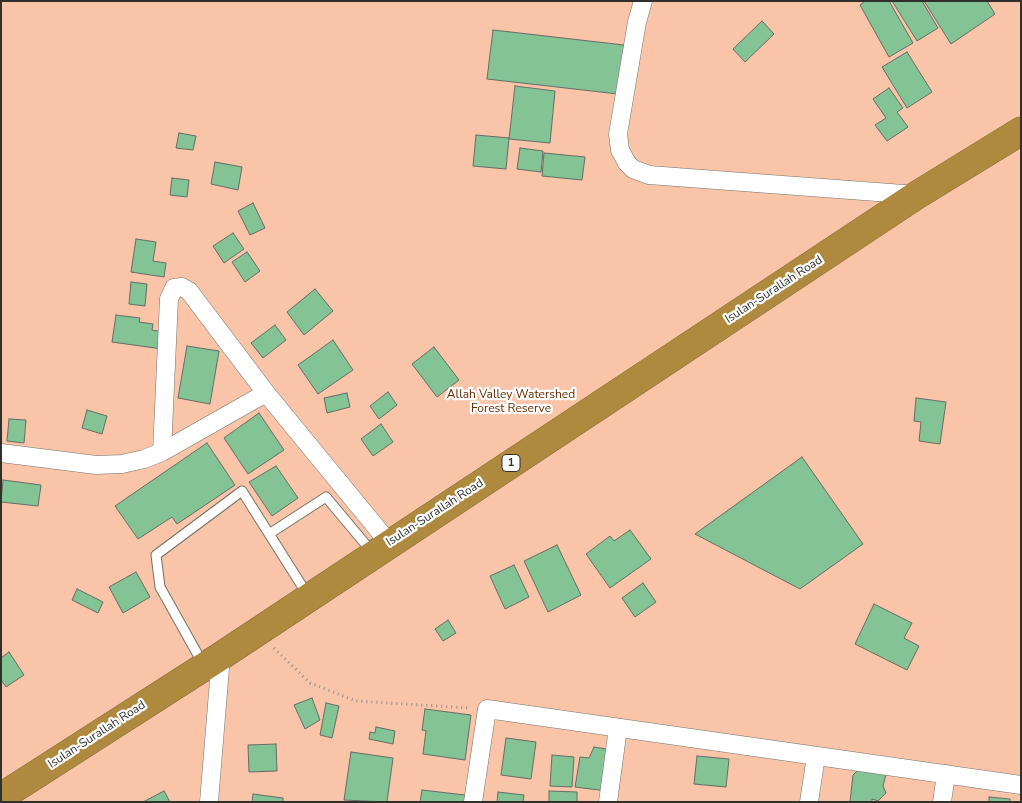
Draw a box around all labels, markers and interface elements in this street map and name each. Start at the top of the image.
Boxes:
street label: Isulan-Surallah Road [723,253,825,327]
park label: Allah Valley Watershed Forest Reserve [447,388,575,416]
road number: 1 [502,454,520,472]
street label: Isulan-Surallah Road [384,476,486,550]
street label: Isulan-Surallah Road [46,698,148,772]

